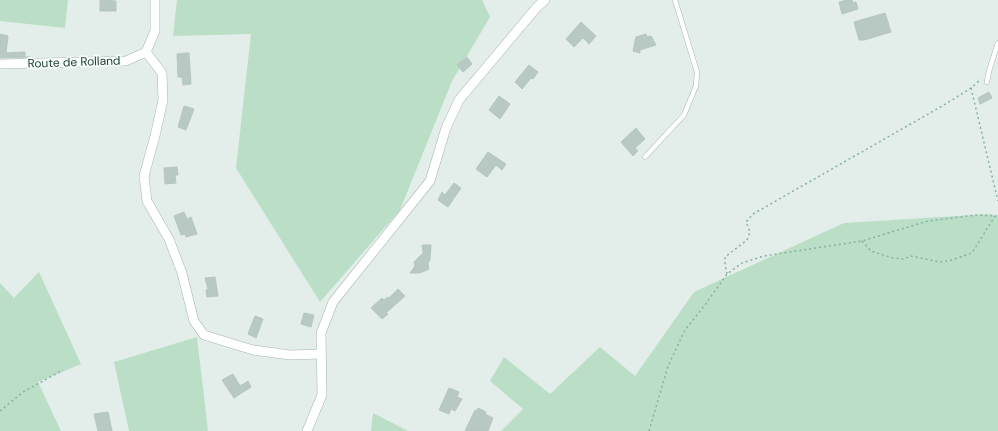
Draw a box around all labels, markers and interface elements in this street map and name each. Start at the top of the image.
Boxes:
street label: Route de Rolland [27,52,121,72]

